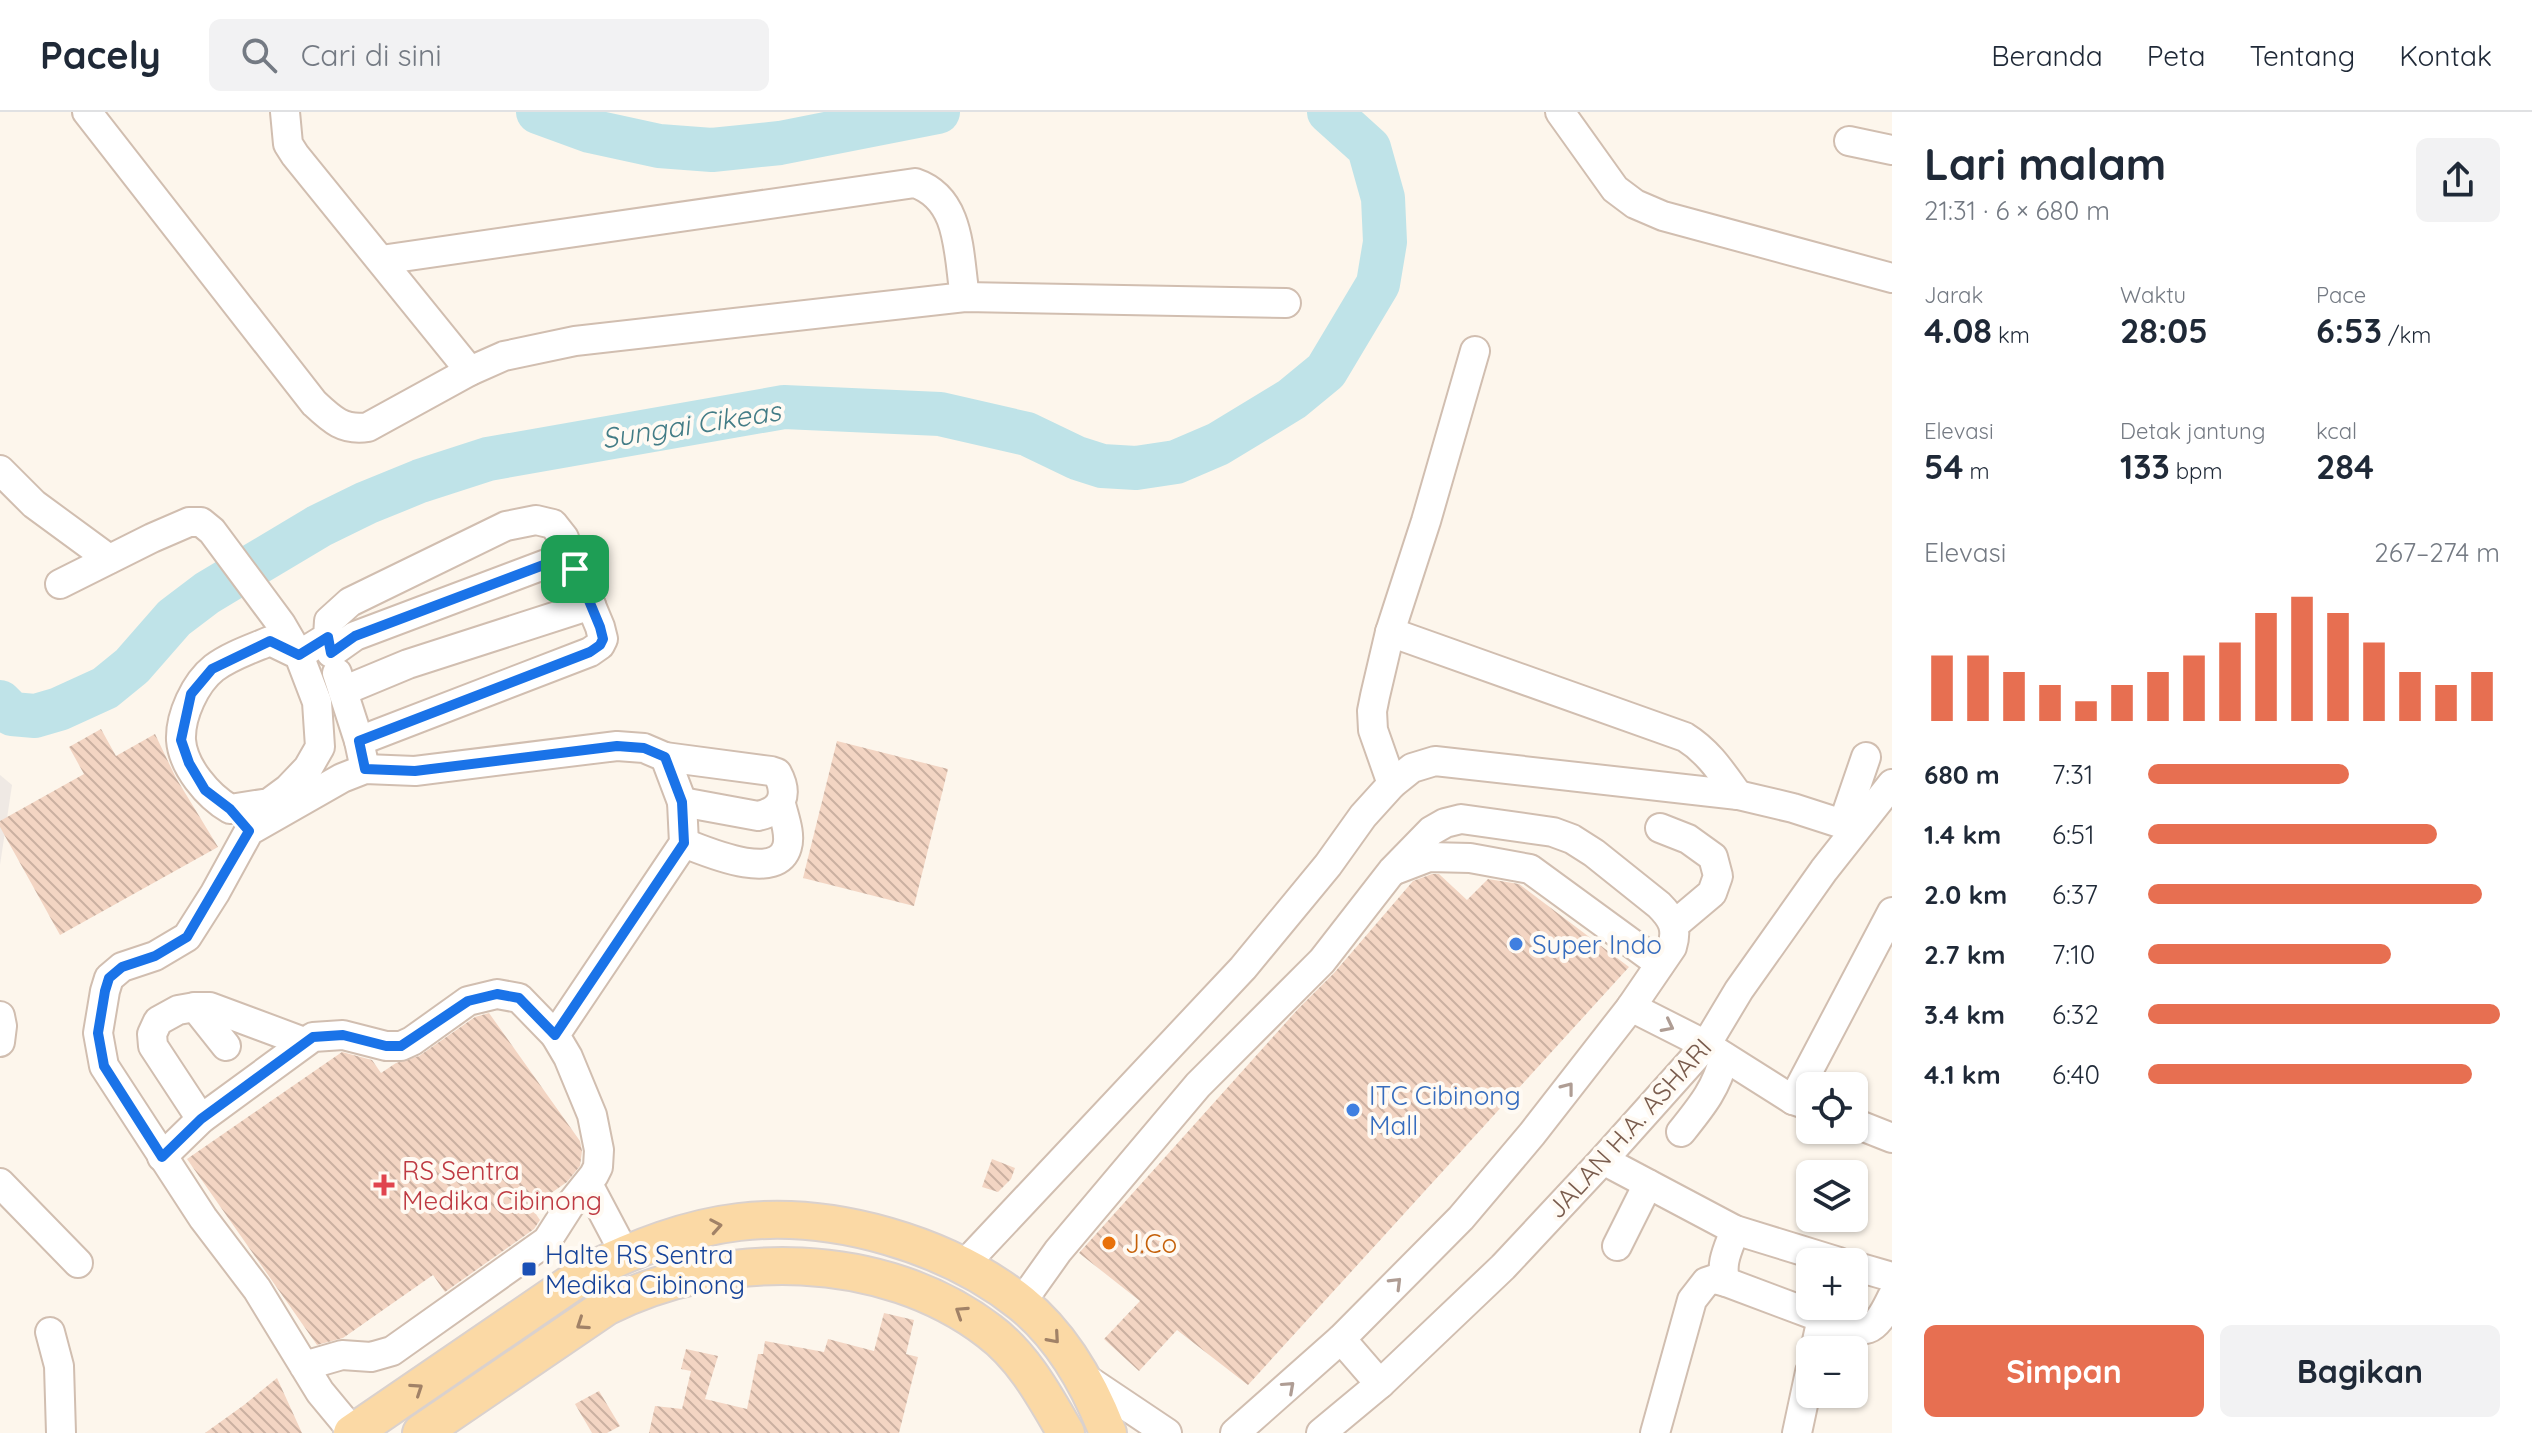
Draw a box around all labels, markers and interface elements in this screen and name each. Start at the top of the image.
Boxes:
search box [209,19,769,91]
text: Pacely [40,31,161,79]
icon: search [237,33,281,77]
text: Cari di sini [301,36,442,74]
text: Beranda [1991,38,2103,73]
text: Peta [2147,38,2205,73]
text: Tentang [2249,38,2355,73]
text: Kontak [2399,38,2492,73]
text: Lari malam [1924,136,2166,191]
button: share [2416,138,2500,222]
text: 21:31 · 6 × 680 m [1924,194,2110,227]
text: Jarak [1924,281,1983,309]
text: Waktu [2120,281,2186,309]
text: Pace [2316,281,2366,309]
text: 4.08 [1924,309,1992,352]
text: 28:05 [2120,309,2208,352]
text: 6:53 [2316,309,2382,352]
text: km [1992,321,2030,349]
text: /km [2382,321,2431,349]
water label: Sungai Cikeas [599,392,785,455]
text: Elevasi [1924,417,1994,445]
text: Detak jantung [2120,417,2265,445]
text: kcal [2316,417,2357,445]
text: 54 [1924,445,1964,488]
text: 133 [2120,445,2170,488]
text: 284 [2316,445,2374,488]
text: m [1964,457,1990,485]
text: bpm [2170,457,2222,485]
pin [541,535,609,603]
text: Elevasi [1924,536,2006,569]
text: 267–274 m [2374,536,2500,569]
icon: arrive [553,547,597,591]
text: 680 m [1924,758,2000,791]
text: 7:31 [2052,758,2093,791]
text: 1.4 km [1924,818,2001,851]
text: 6:51 [2052,818,2095,851]
text: 2.0 km [1924,878,2007,911]
text: 6:37 [2052,878,2098,911]
place label: Super Indo [1532,928,1662,961]
marker: Super Indo [1507,935,1525,953]
text: 2.7 km [1924,938,2006,971]
text: 7:10 [2052,938,2095,971]
text: 3.4 km [1924,998,2005,1031]
text: 6:32 [2052,998,2099,1031]
one-way arrow [1660,1016,1675,1032]
street label: JALAN H.A. ASHARI [1539,1031,1719,1225]
text: 4.1 km [1924,1058,2001,1091]
text: 6:40 [2052,1058,2100,1091]
map controls [1796,1072,1868,1408]
button: locate [1796,1072,1868,1144]
place label: ITC Cibinong Mall [1369,1079,1521,1142]
one-way arrow [1558,1082,1572,1097]
marker: ITC Cibinong Mall [1344,1101,1362,1119]
place label: RS Sentra Medika Cibinong [402,1154,602,1217]
button: layers [1796,1160,1868,1232]
marker: RS Sentra Medika Cibinong [373,1174,395,1196]
one-way arrow [709,1218,723,1235]
place label: J.Co [1125,1227,1177,1260]
marker: J.Co [1100,1234,1118,1252]
place label: Halte RS Sentra Medika Cibinong [545,1238,745,1301]
button: + [1796,1248,1868,1320]
marker: Halte RS Sentra Medika Cibinong [520,1260,538,1278]
one-way arrow [1387,1278,1401,1292]
one-way arrow [956,1307,970,1322]
one-way arrow [576,1314,591,1329]
button: Simpan [1924,1325,2204,1417]
button: Bagikan [2220,1325,2500,1417]
one-way arrow [1044,1328,1059,1343]
button: − [1796,1336,1868,1408]
one-way arrow [1280,1381,1294,1396]
one-way arrow [408,1384,422,1399]

